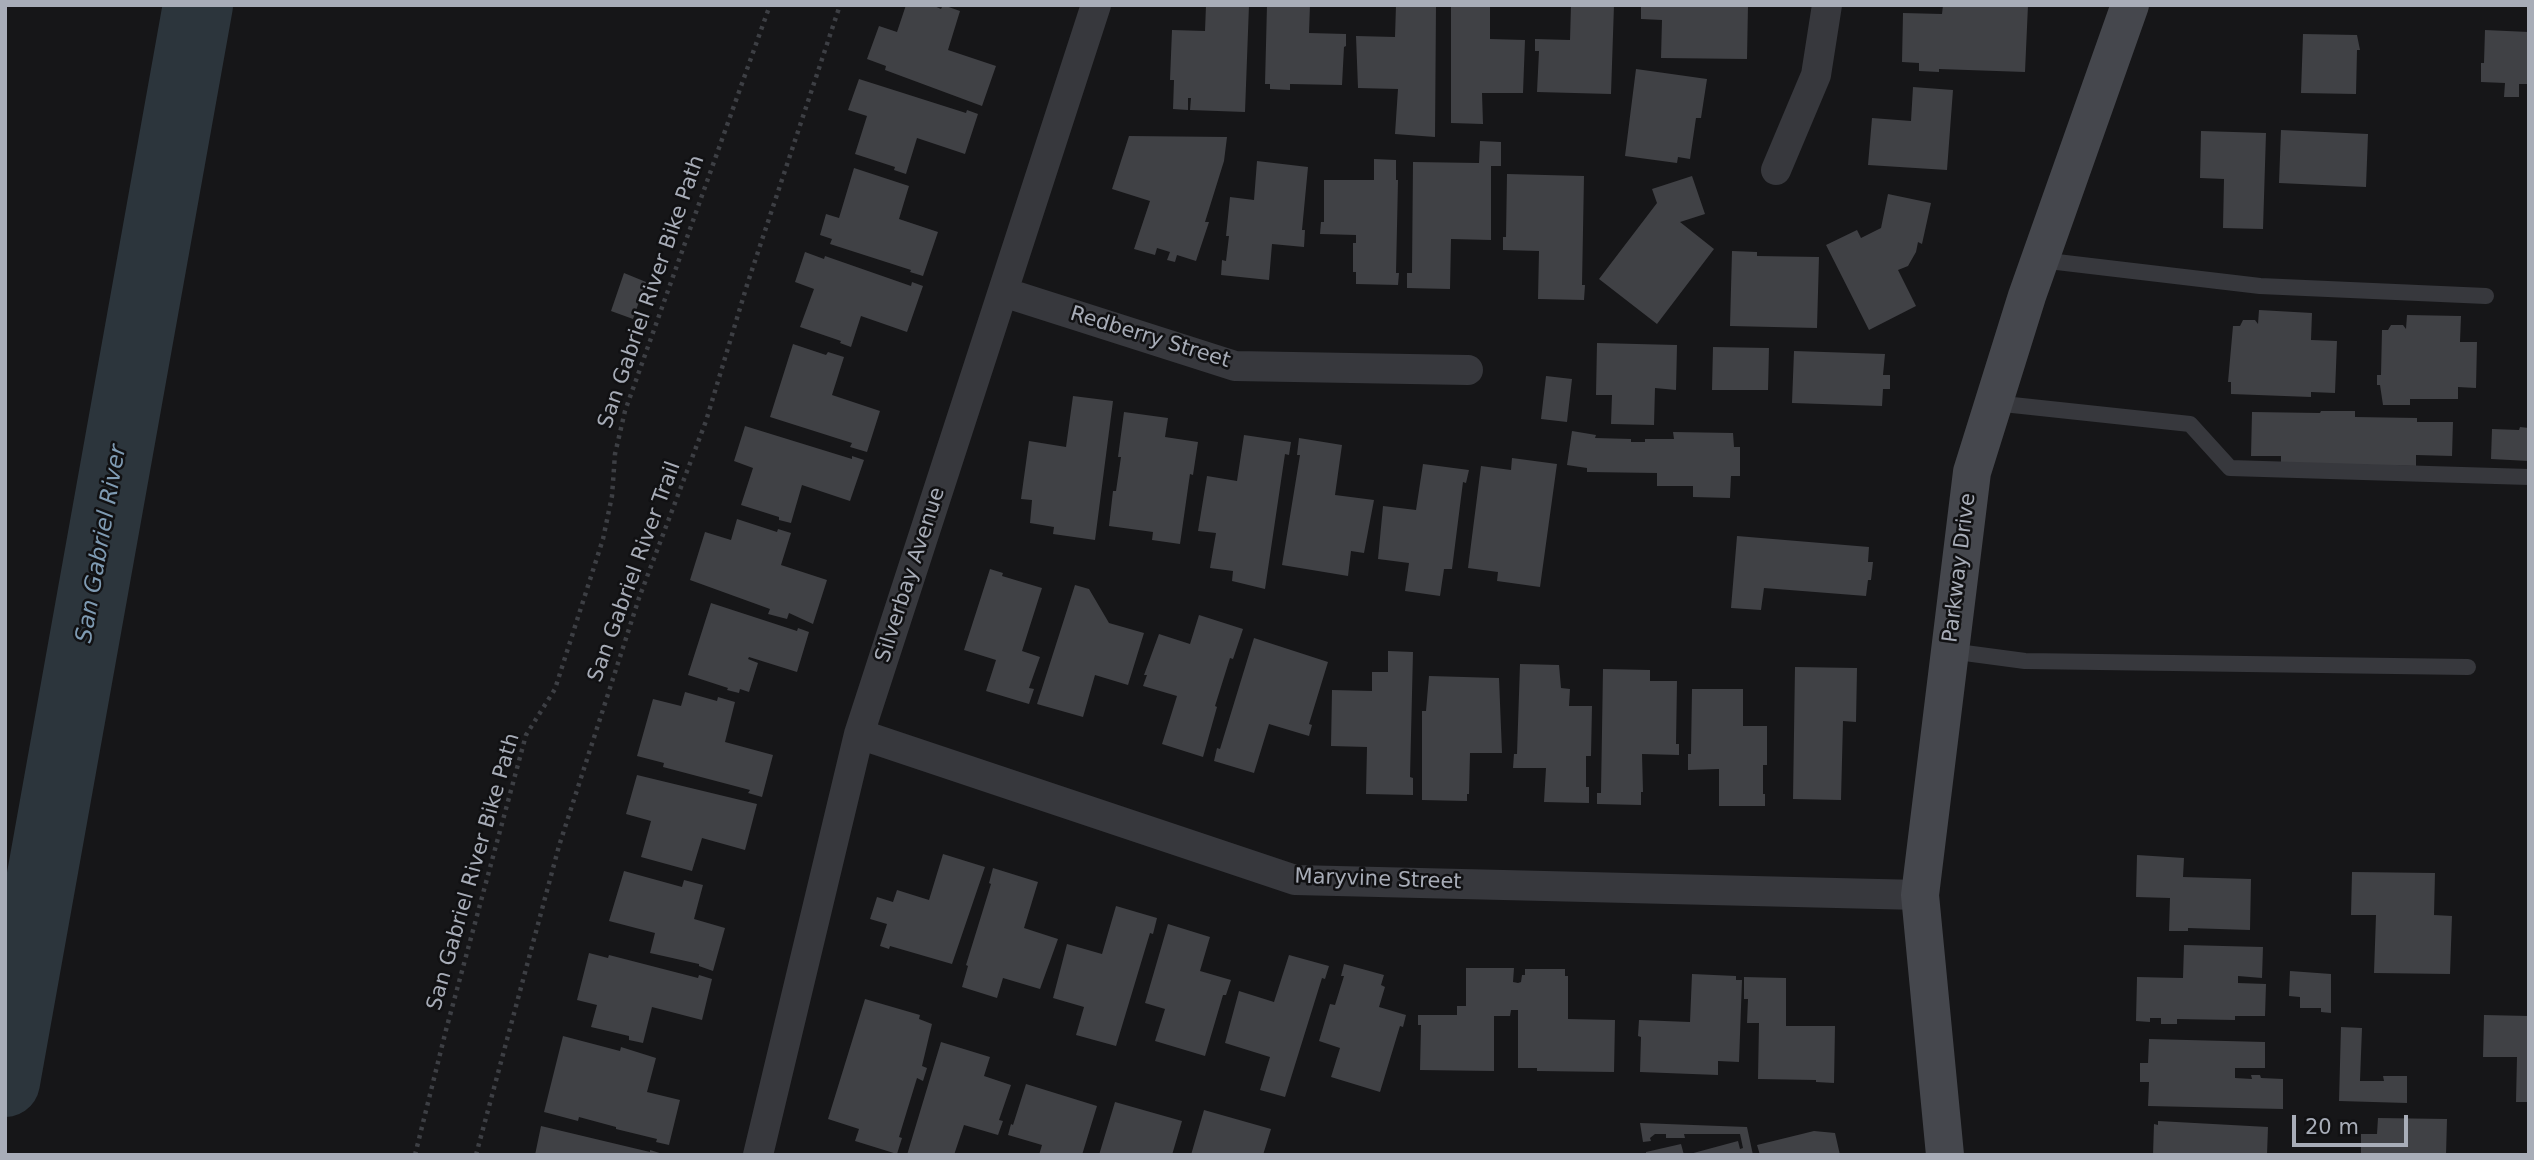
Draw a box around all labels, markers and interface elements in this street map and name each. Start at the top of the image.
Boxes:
street label: San Gabriel River Bike Path [593,152,711,432]
street label: Redberry Street [1067,302,1233,374]
water label: San Gabriel River [71,443,133,645]
street label: San Gabriel River Trail [583,458,687,686]
street label: Silverbay Avenue [871,484,951,666]
street label: Parkway Drive [1938,492,1982,644]
street label: San Gabriel River Bike Path [422,731,526,1013]
street label: Maryvine Street [1294,864,1462,896]
scale bar [2296,1100,2412,1144]
text: 20 m [2305,1115,2359,1139]

